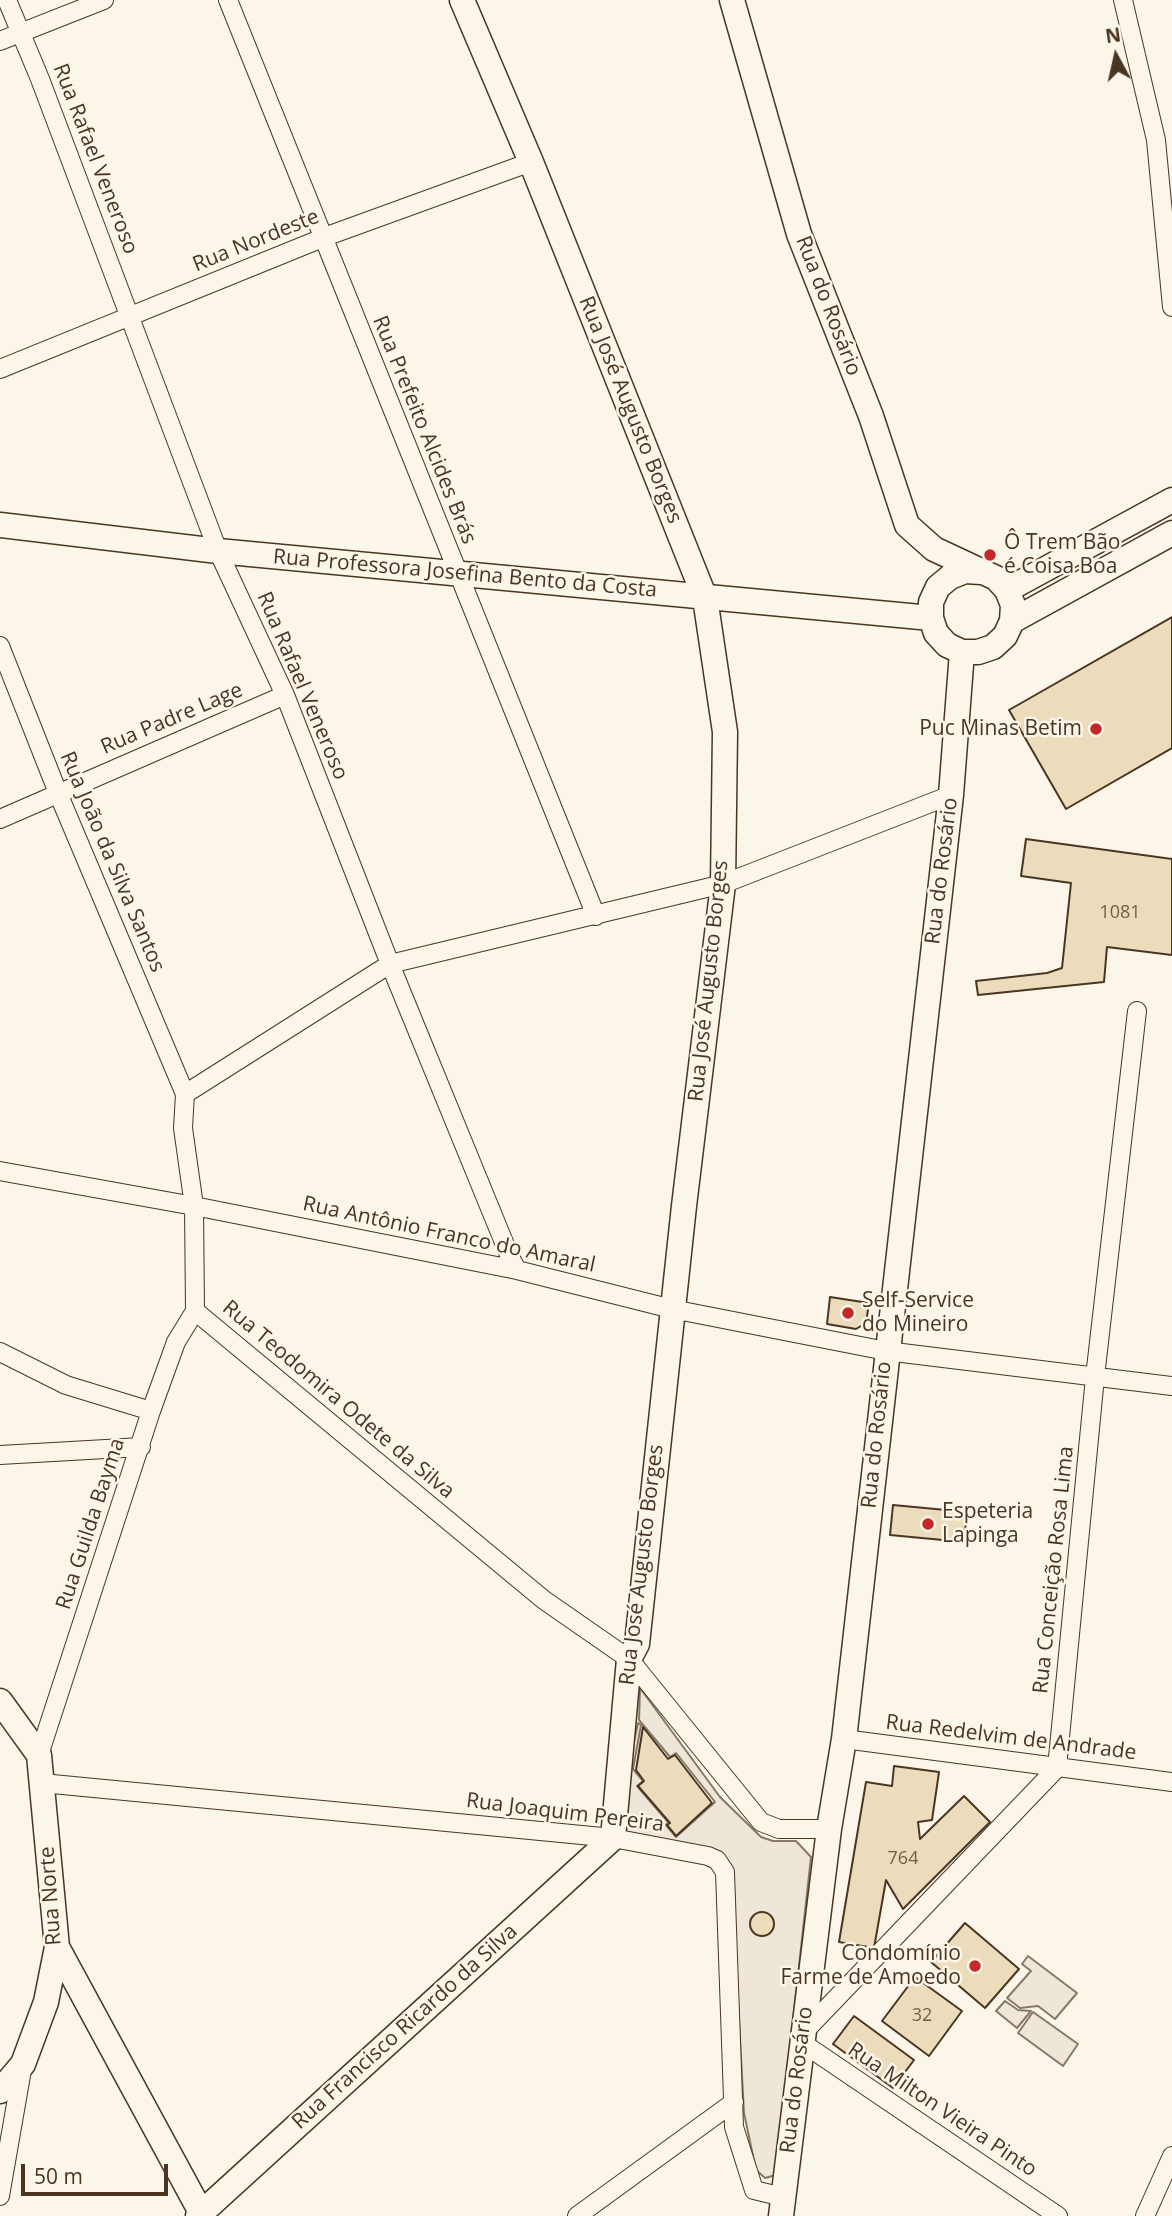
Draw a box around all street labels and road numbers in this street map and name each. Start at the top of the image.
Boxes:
street label: Rua Rafael Veneroso [47,60,143,258]
street label: Rua Nordeste [189,204,323,278]
street label: Rua do Rosário [790,233,866,379]
street label: Rua José Augusto Borges [573,293,687,527]
street label: Rua Prefeito Alcides Brás [367,312,481,548]
street label: Rua Professora Josefina Bento da Costa [272,545,658,603]
street label: Rua Rafael Veneroso [251,588,353,784]
street label: Rua Padre Lage [97,678,247,760]
street label: Rua João da Silva Santos [54,748,170,976]
street label: Rua do Rosário [920,796,964,946]
street label: Rua José Augusto Borges [684,859,734,1103]
street label: Rua Antônio Franco do Amaral [300,1192,598,1278]
street label: Rua Teodomira Odete da Silva [217,1296,459,1504]
street label: Rua do Rosário [857,1360,897,1510]
street label: Rua Guilda Bayma [51,1435,131,1613]
street label: Rua José Augusto Borges [615,1443,669,1687]
street label: Rua Conceição Rosa Lima [1028,1445,1080,1695]
street label: Rua Redelvim de Andrade [884,1710,1138,1766]
street label: Rua Joaquim Pereira [465,1788,665,1838]
street label: Rua Norte [35,1846,67,1946]
street label: Rua Francisco Ricardo da Silva [287,1919,523,2135]
street label: Rua do Rosário [775,2005,819,2155]
street label: Rua Milton Vieira Pinto [843,2037,1041,2183]

